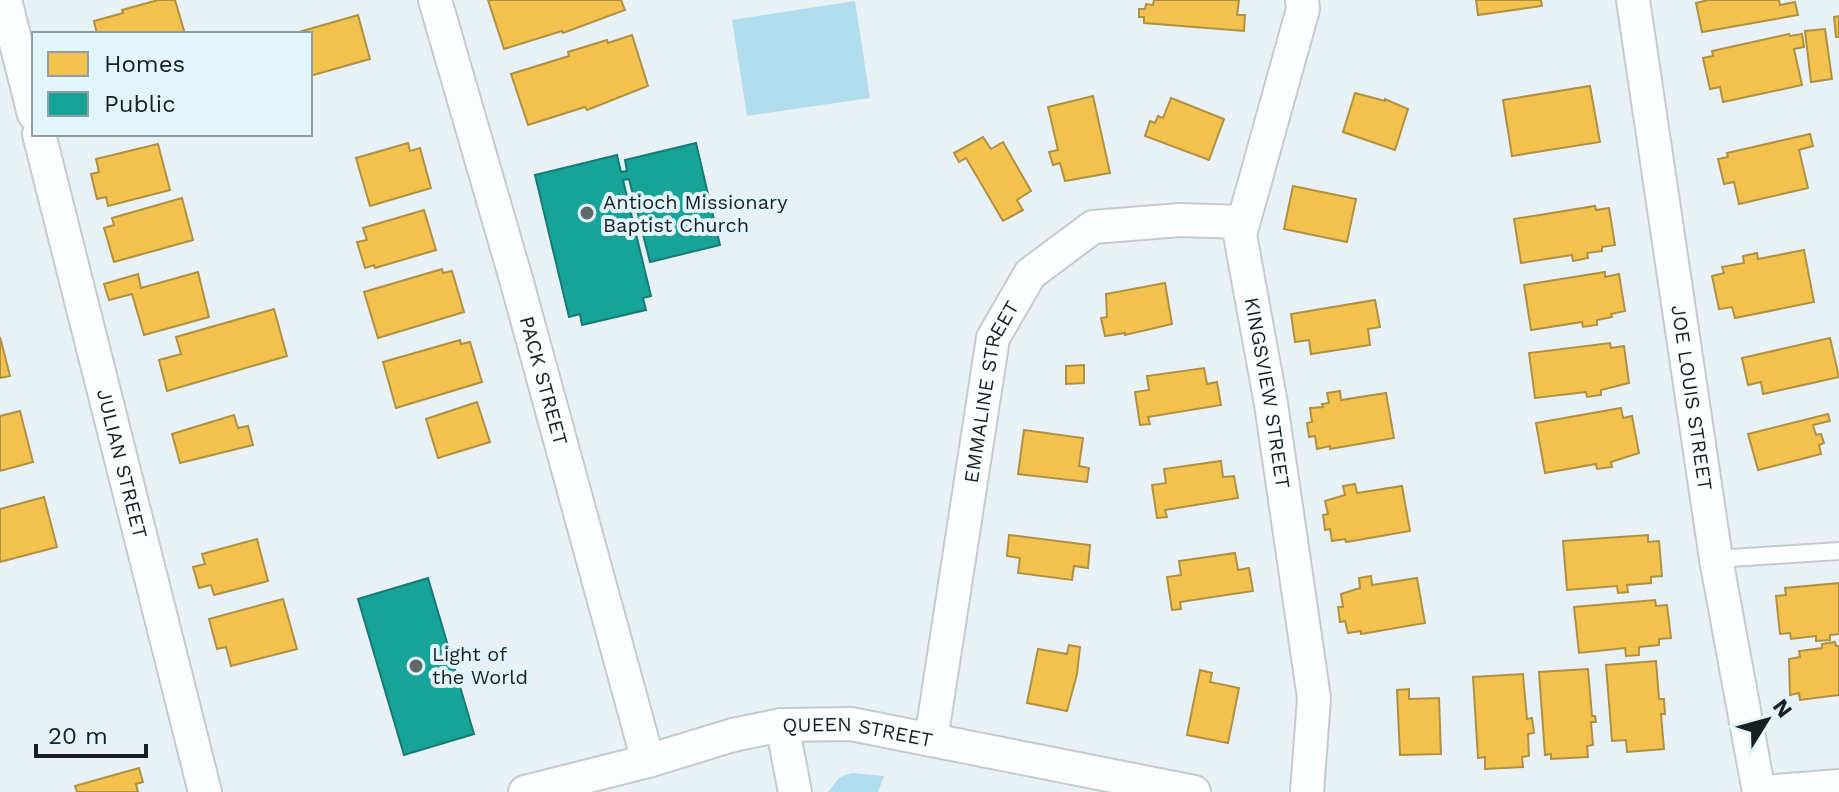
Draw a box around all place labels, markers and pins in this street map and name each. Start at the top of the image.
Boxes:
place label: Antioch Missionary Baptist Church [603,190,788,237]
marker: Antioch Missionary Baptist Church [578,204,596,222]
place label: Light of the World [432,642,528,689]
marker: Light of the World [407,657,425,675]

